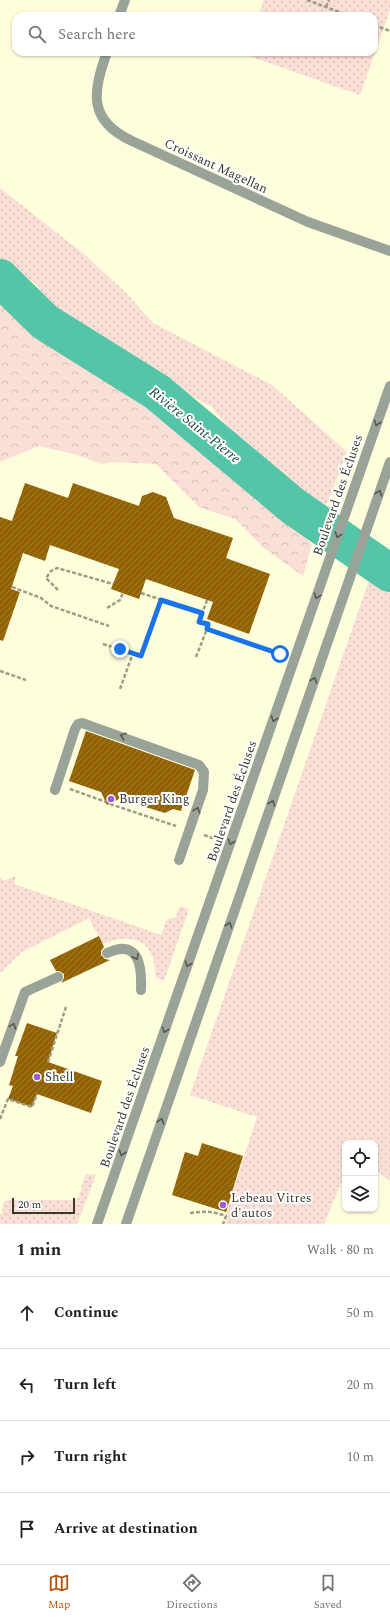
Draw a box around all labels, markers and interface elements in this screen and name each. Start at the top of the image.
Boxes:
search box [12,12,378,56]
icon: search [26,23,48,45]
text: Search here [58,23,136,46]
street label: Croissant Magellan [161,133,271,199]
water label: Rivière Saint-Pierre [145,382,245,468]
one-way arrow [374,419,382,426]
street label: Boulevard des Écluses [308,432,368,558]
one-way arrow [374,490,383,497]
one-way arrow [334,532,343,539]
one-way arrow [313,593,321,600]
route end [111,640,129,658]
route start [271,645,289,663]
one-way arrow [310,676,318,683]
one-way arrow [270,715,278,722]
one-way arrow [119,733,126,741]
street label: Boulevard des Écluses [202,738,262,864]
place label: Burger King [119,789,190,809]
marker: Burger King [106,794,116,804]
one-way arrow [267,799,275,806]
one-way arrow [192,807,200,814]
one-way arrow [227,838,236,845]
one-way arrow [224,922,233,929]
one-way arrow [131,953,138,960]
one-way arrow [184,961,193,968]
one-way arrow [9,1022,17,1029]
one-way arrow [162,1027,170,1034]
street label: Boulevard des Écluses [95,1044,155,1170]
place label: Shell [45,1067,74,1087]
marker: Shell [32,1072,42,1082]
one-way arrow [156,1117,165,1124]
map controls [342,1140,378,1212]
button: locate [342,1140,378,1176]
one-way arrow [119,1149,127,1156]
button: layers [342,1176,378,1212]
place label: Lebeau Vitres d'autos [231,1188,312,1223]
scale bar [12,1196,75,1215]
text: 20 m [18,1196,41,1213]
marker: Lebeau Vitres d'autos [218,1200,228,1210]
text: 1 min [16,1237,61,1263]
text: Walk · 80 m [307,1240,374,1260]
text: Continue [54,1301,119,1324]
icon: ahead [16,1302,38,1324]
text: 50 m [347,1303,374,1323]
text: Turn left [54,1373,116,1396]
icon: left [16,1374,38,1396]
text: 20 m [347,1375,374,1395]
text: Turn right [54,1445,127,1468]
icon: right [16,1446,38,1468]
text: 10 m [347,1447,374,1467]
text: Arrive at destination [54,1517,198,1540]
icon: arrive [16,1518,38,1540]
tab: Map [48,1572,70,1613]
tab: Directions [166,1572,218,1613]
tab: Saved [314,1572,342,1613]

